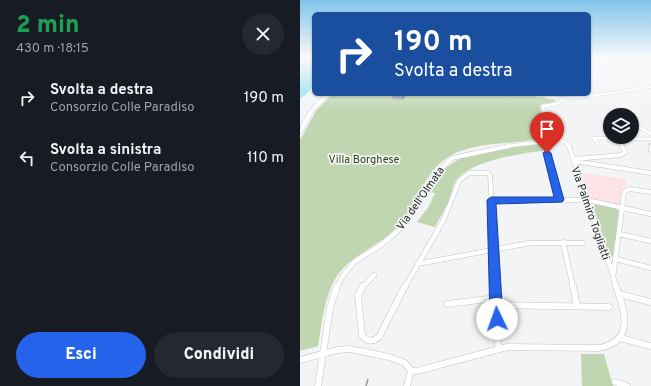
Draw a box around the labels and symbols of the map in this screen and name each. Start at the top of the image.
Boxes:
pin [530,112,564,153]
park label: Villa Borghese [329,153,399,167]
street label: Via dell'Olmata [394,164,448,233]
street label: Via Palmiro Togliatti [567,165,613,262]
position arrow [476,298,518,340]

